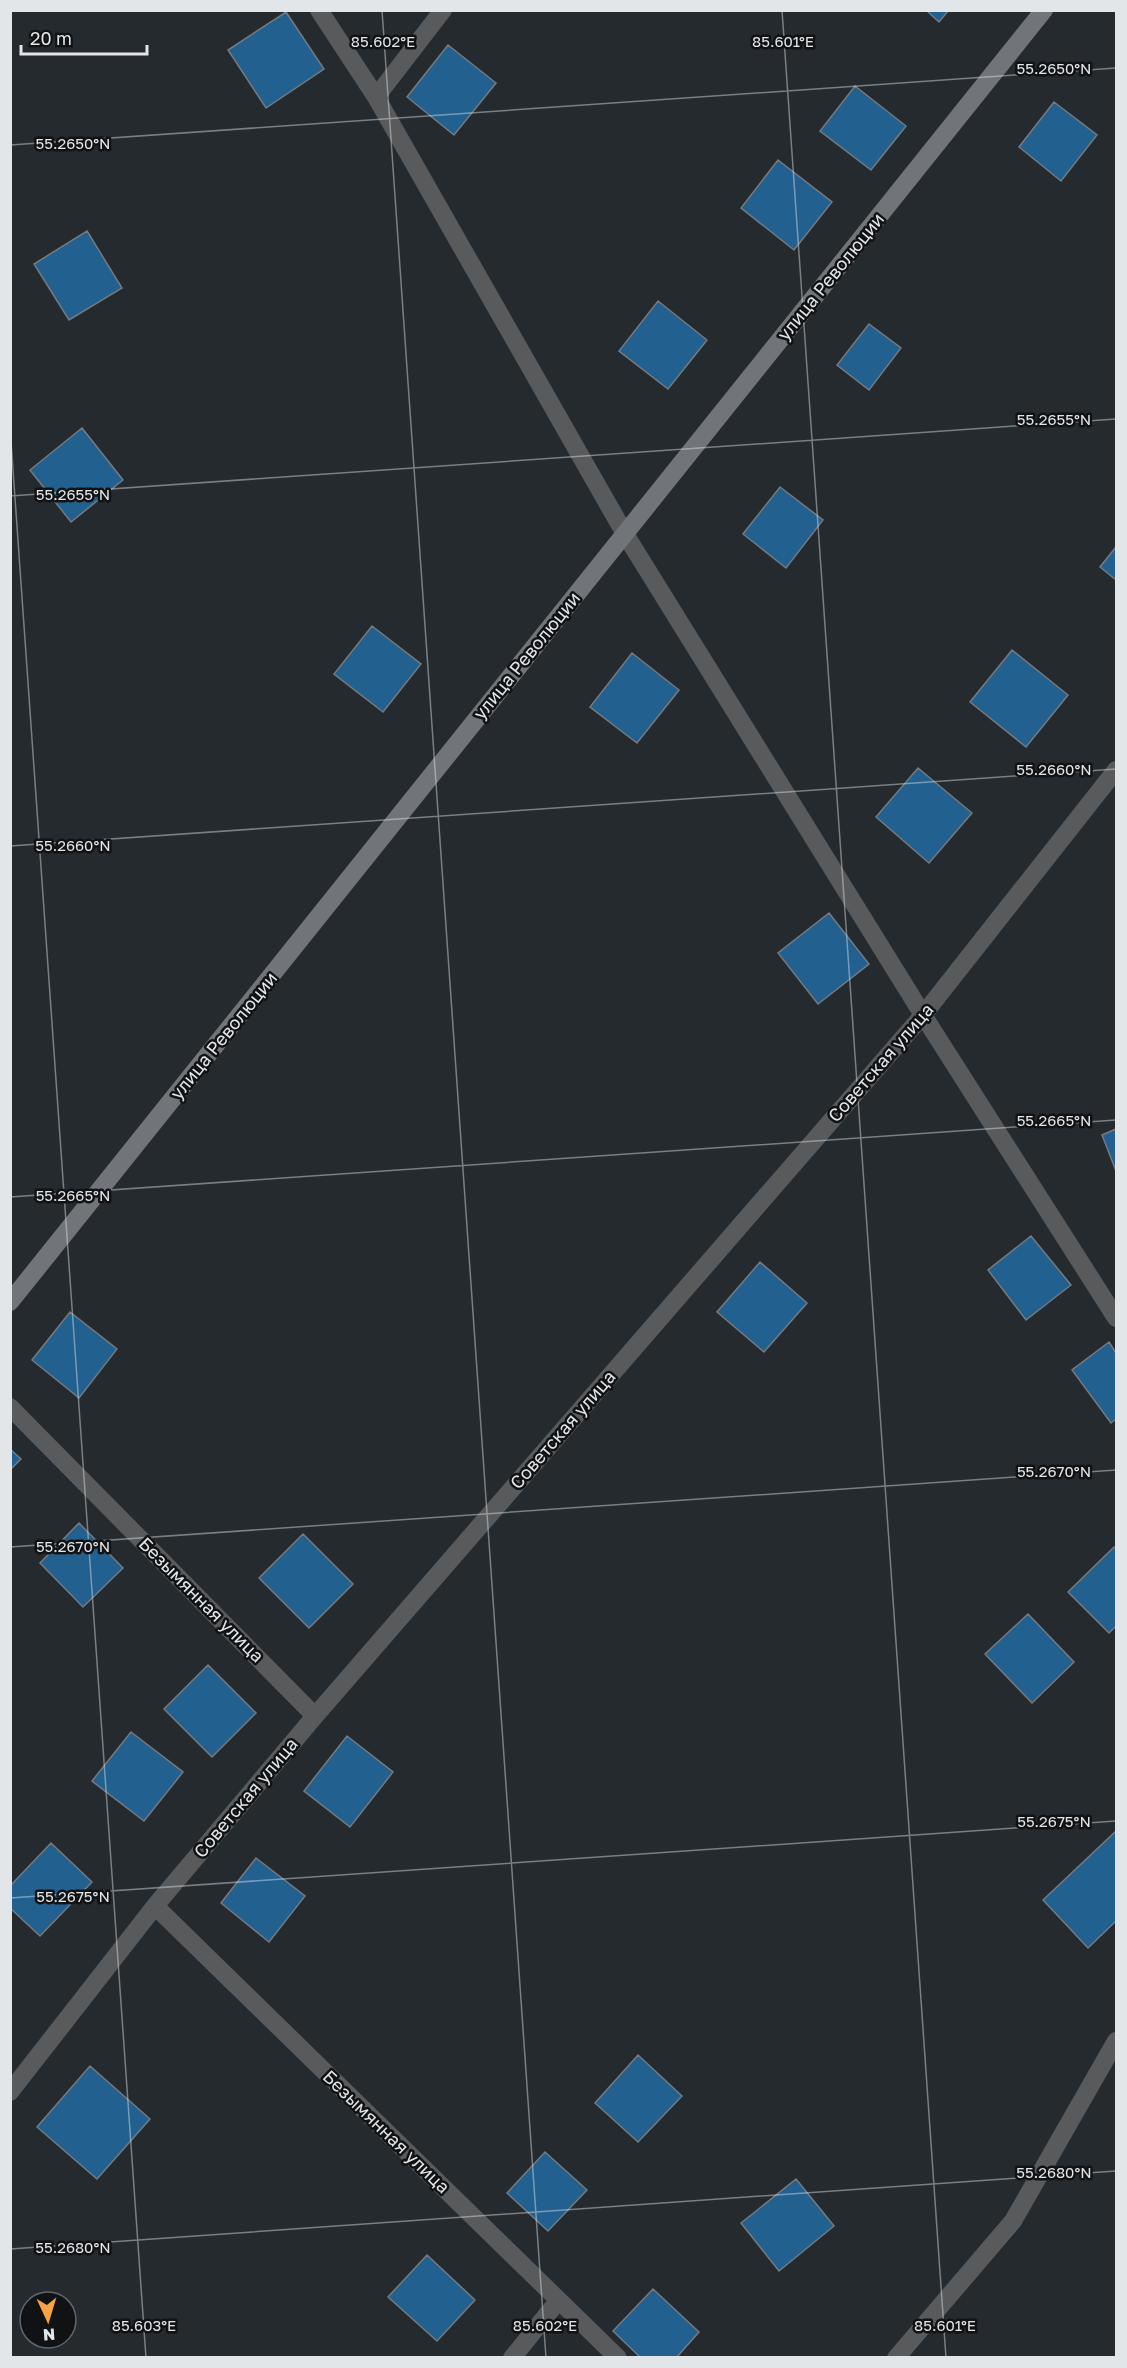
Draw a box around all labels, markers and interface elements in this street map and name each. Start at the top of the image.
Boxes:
scale bar [21,18,147,56]
text: 20 m [30,27,72,49]
text: 85.602°E [351,32,415,50]
text: 85.601°E [752,32,814,50]
text: 55.2650°N [1017,59,1091,77]
text: 55.2650°N [36,134,110,152]
street label: улица Революции [772,208,888,345]
text: 55.2655°N [1017,410,1091,428]
text: 55.2655°N [36,485,110,503]
street label: улица Революции [468,587,584,724]
text: 55.2660°N [1016,760,1092,778]
text: 55.2660°N [35,836,111,854]
street label: улица Революции [165,967,281,1104]
street label: Советская улица [823,999,938,1126]
text: 55.2665°N [1017,1111,1091,1129]
text: 55.2665°N [36,1186,110,1204]
street label: Советская улица [505,1366,620,1493]
text: 55.2670°N [1017,1462,1091,1480]
street label: Безымянная улица [135,1532,269,1666]
text: 55.2670°N [36,1537,110,1555]
street label: Советская улица [189,1733,302,1862]
text: 55.2675°N [1017,1812,1091,1830]
text: 55.2675°N [36,1887,110,1905]
street label: Безымянная улица [319,2065,455,2197]
text: 55.2680°N [1016,2163,1092,2181]
text: 55.2680°N [35,2238,111,2256]
north arrow [18,2290,78,2350]
text: 85.603°E [112,2316,176,2334]
text: 85.602°E [513,2316,577,2334]
text: 85.601°E [914,2316,976,2334]
text: N [42,2325,56,2345]

